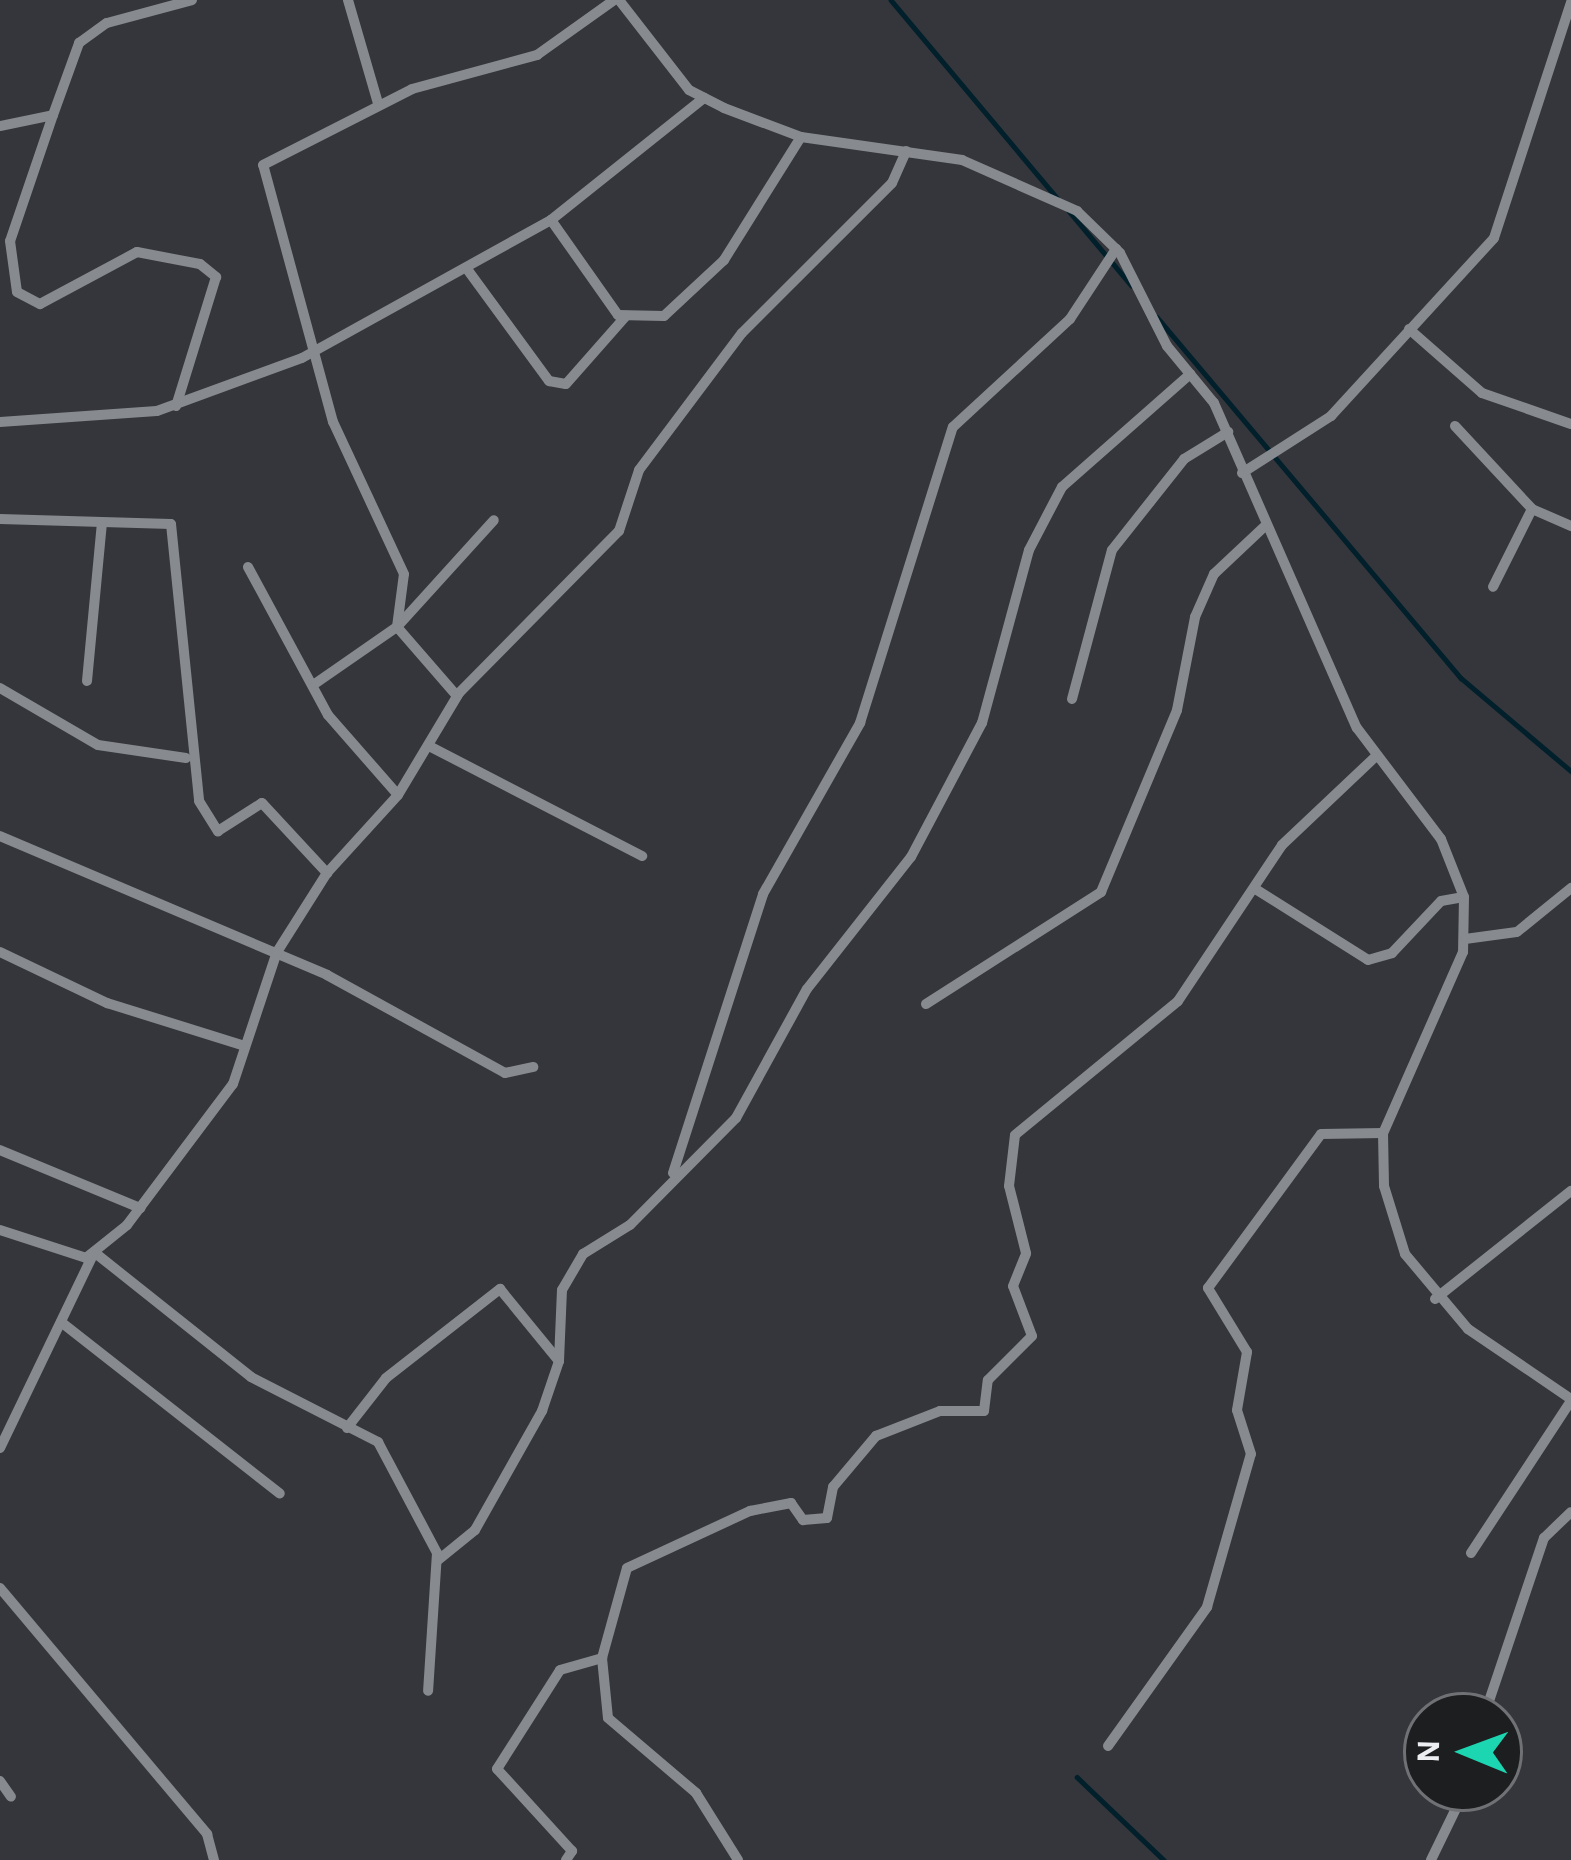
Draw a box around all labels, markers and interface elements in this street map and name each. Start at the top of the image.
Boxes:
north arrow [1403,1692,1523,1812]
text: N [1413,1740,1446,1763]

